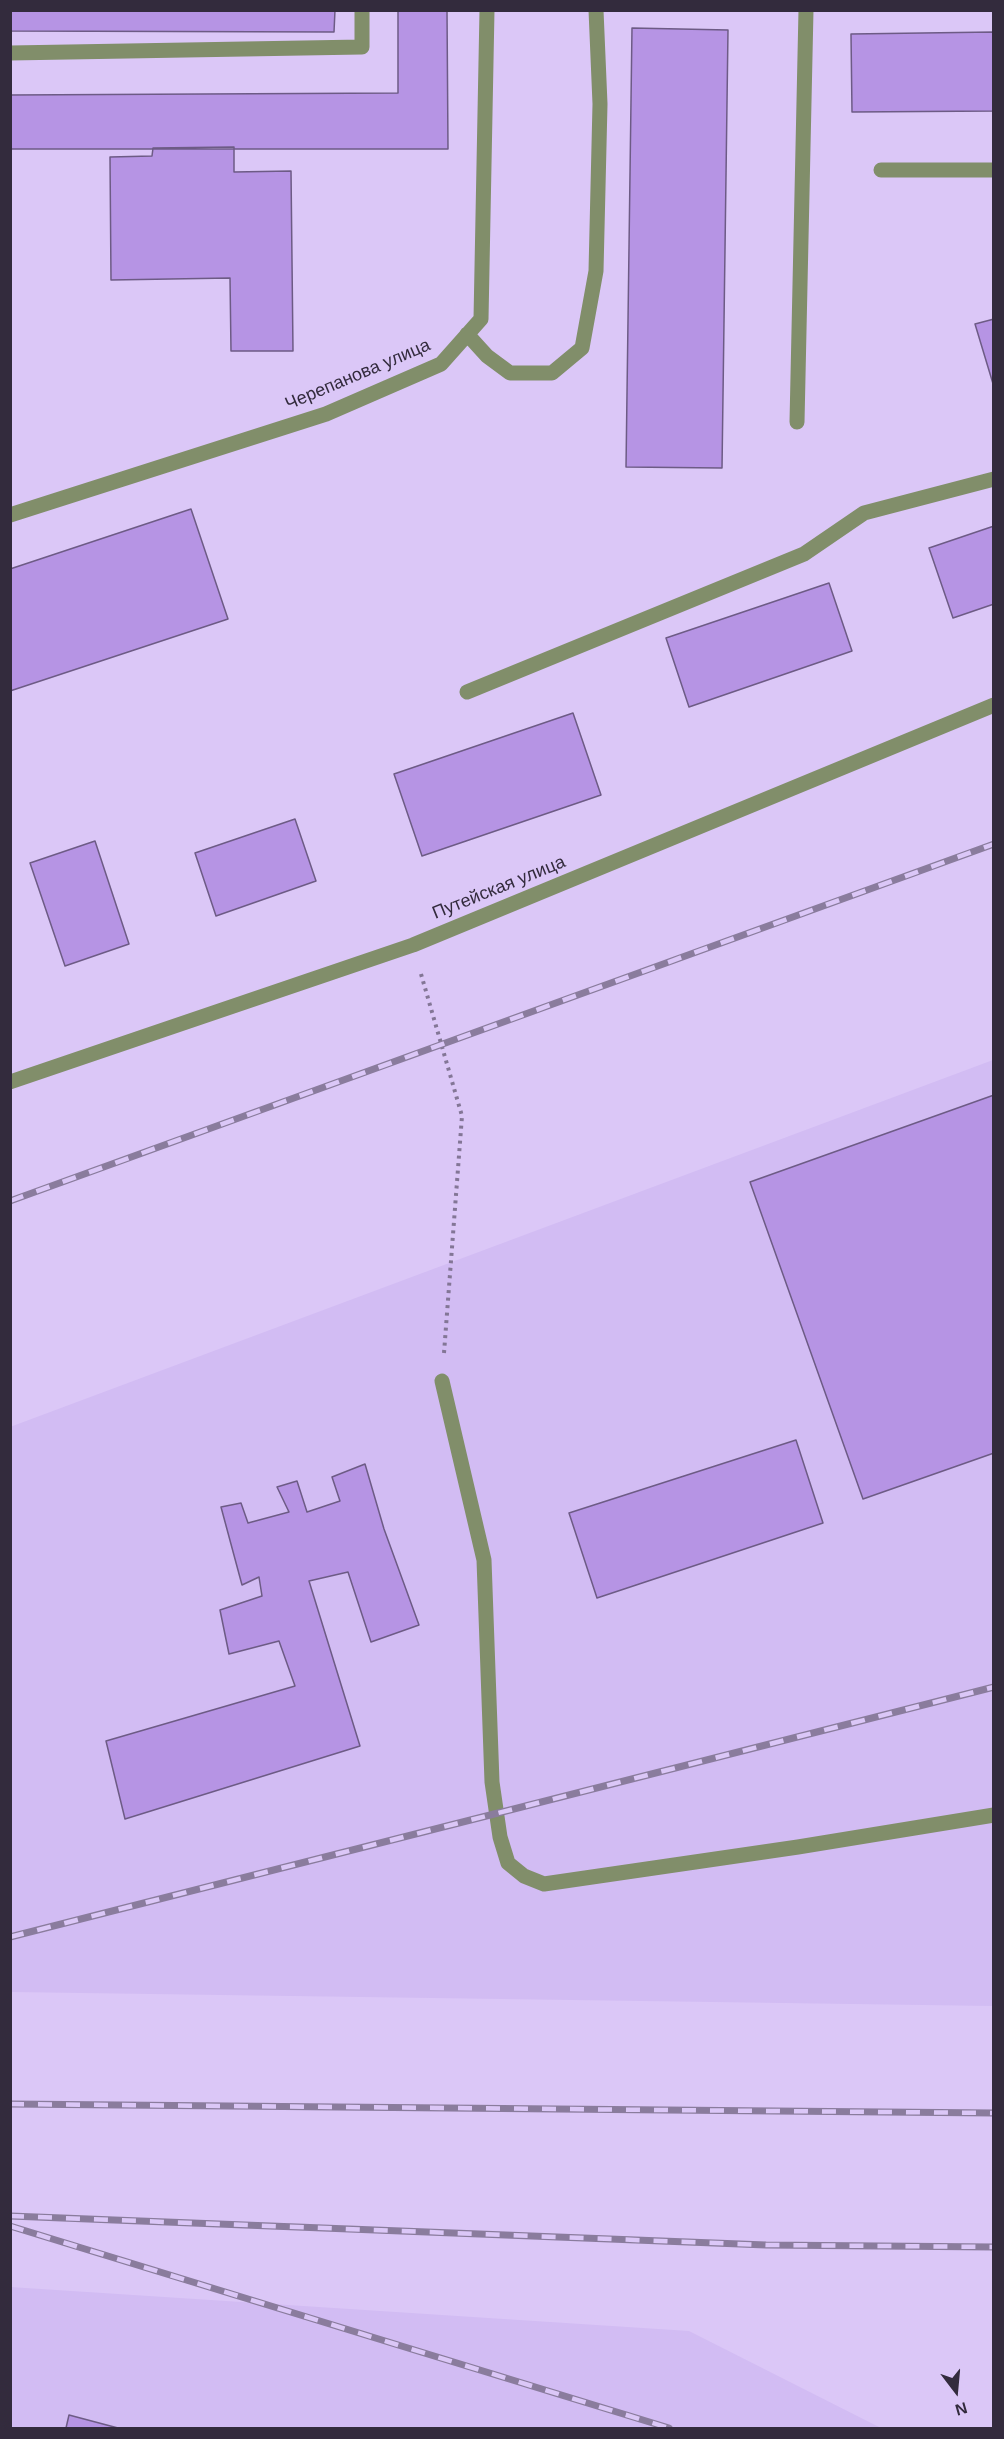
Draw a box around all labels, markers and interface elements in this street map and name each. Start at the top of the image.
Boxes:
street label: Черепанова улица [282,335,434,415]
street label: Путейская улица [429,851,569,925]
north arrow [926,2361,986,2421]
text: N [953,2399,969,2419]

